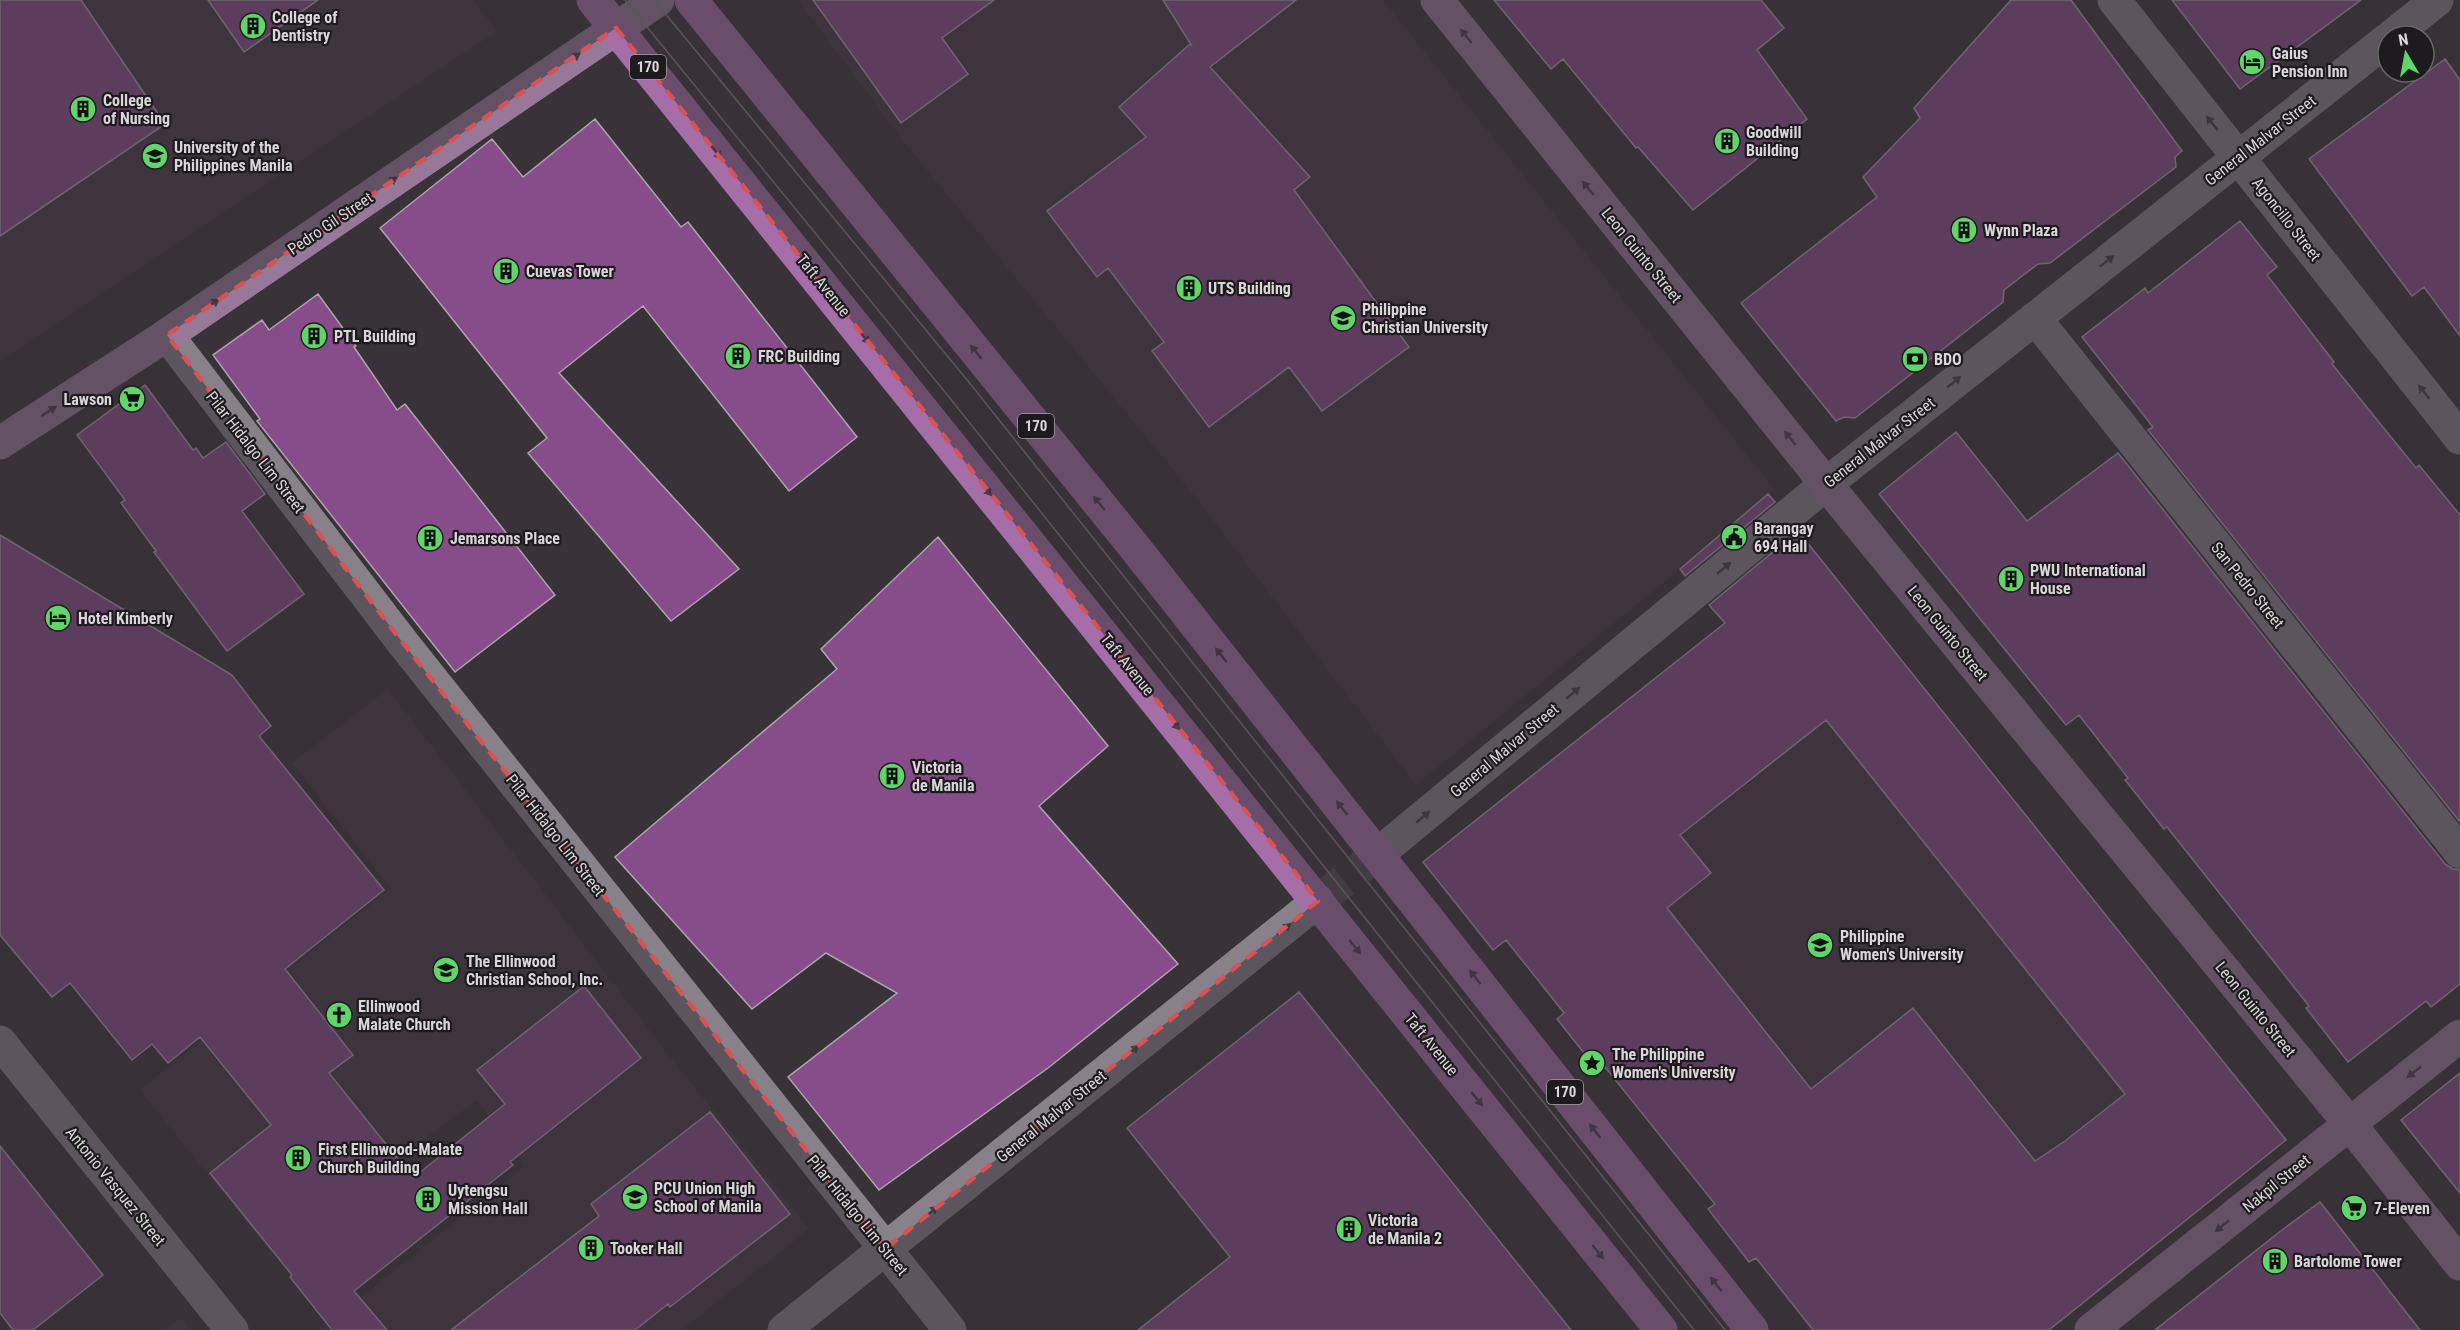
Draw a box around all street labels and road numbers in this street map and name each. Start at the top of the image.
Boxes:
road number: 170 [630,55,666,79]
street label: General Malvar Street [2201,91,2320,190]
street label: Agoncillo Street [2248,174,2325,265]
street label: Pedro Gil Street [284,188,377,259]
street label: Leon Guinto Street [1597,204,1686,307]
street label: Taft Avenue [793,250,854,320]
street label: Pilar Hidalgo Lim Street [202,388,309,517]
street label: General Malvar Street [1820,393,1939,492]
road number: 170 [1018,414,1054,438]
street label: San Pedro Street [2207,538,2288,632]
street label: Leon Guinto Street [1903,582,1992,685]
street label: Taft Avenue [1097,629,1158,699]
street label: General Malvar Street [1446,699,1563,801]
street label: Pilar Hidalgo Lim Street [502,771,609,900]
street label: Leon Guinto Street [2211,958,2300,1061]
street label: Taft Avenue [1401,1009,1462,1079]
street label: General Malvar Street [993,1066,1110,1166]
road number: 170 [1547,1080,1583,1104]
street label: Antonio Vasquez Street [62,1123,170,1250]
street label: Nakpil Street [2239,1150,2314,1216]
street label: Pilar Hidalgo Lim Street [803,1151,912,1280]

